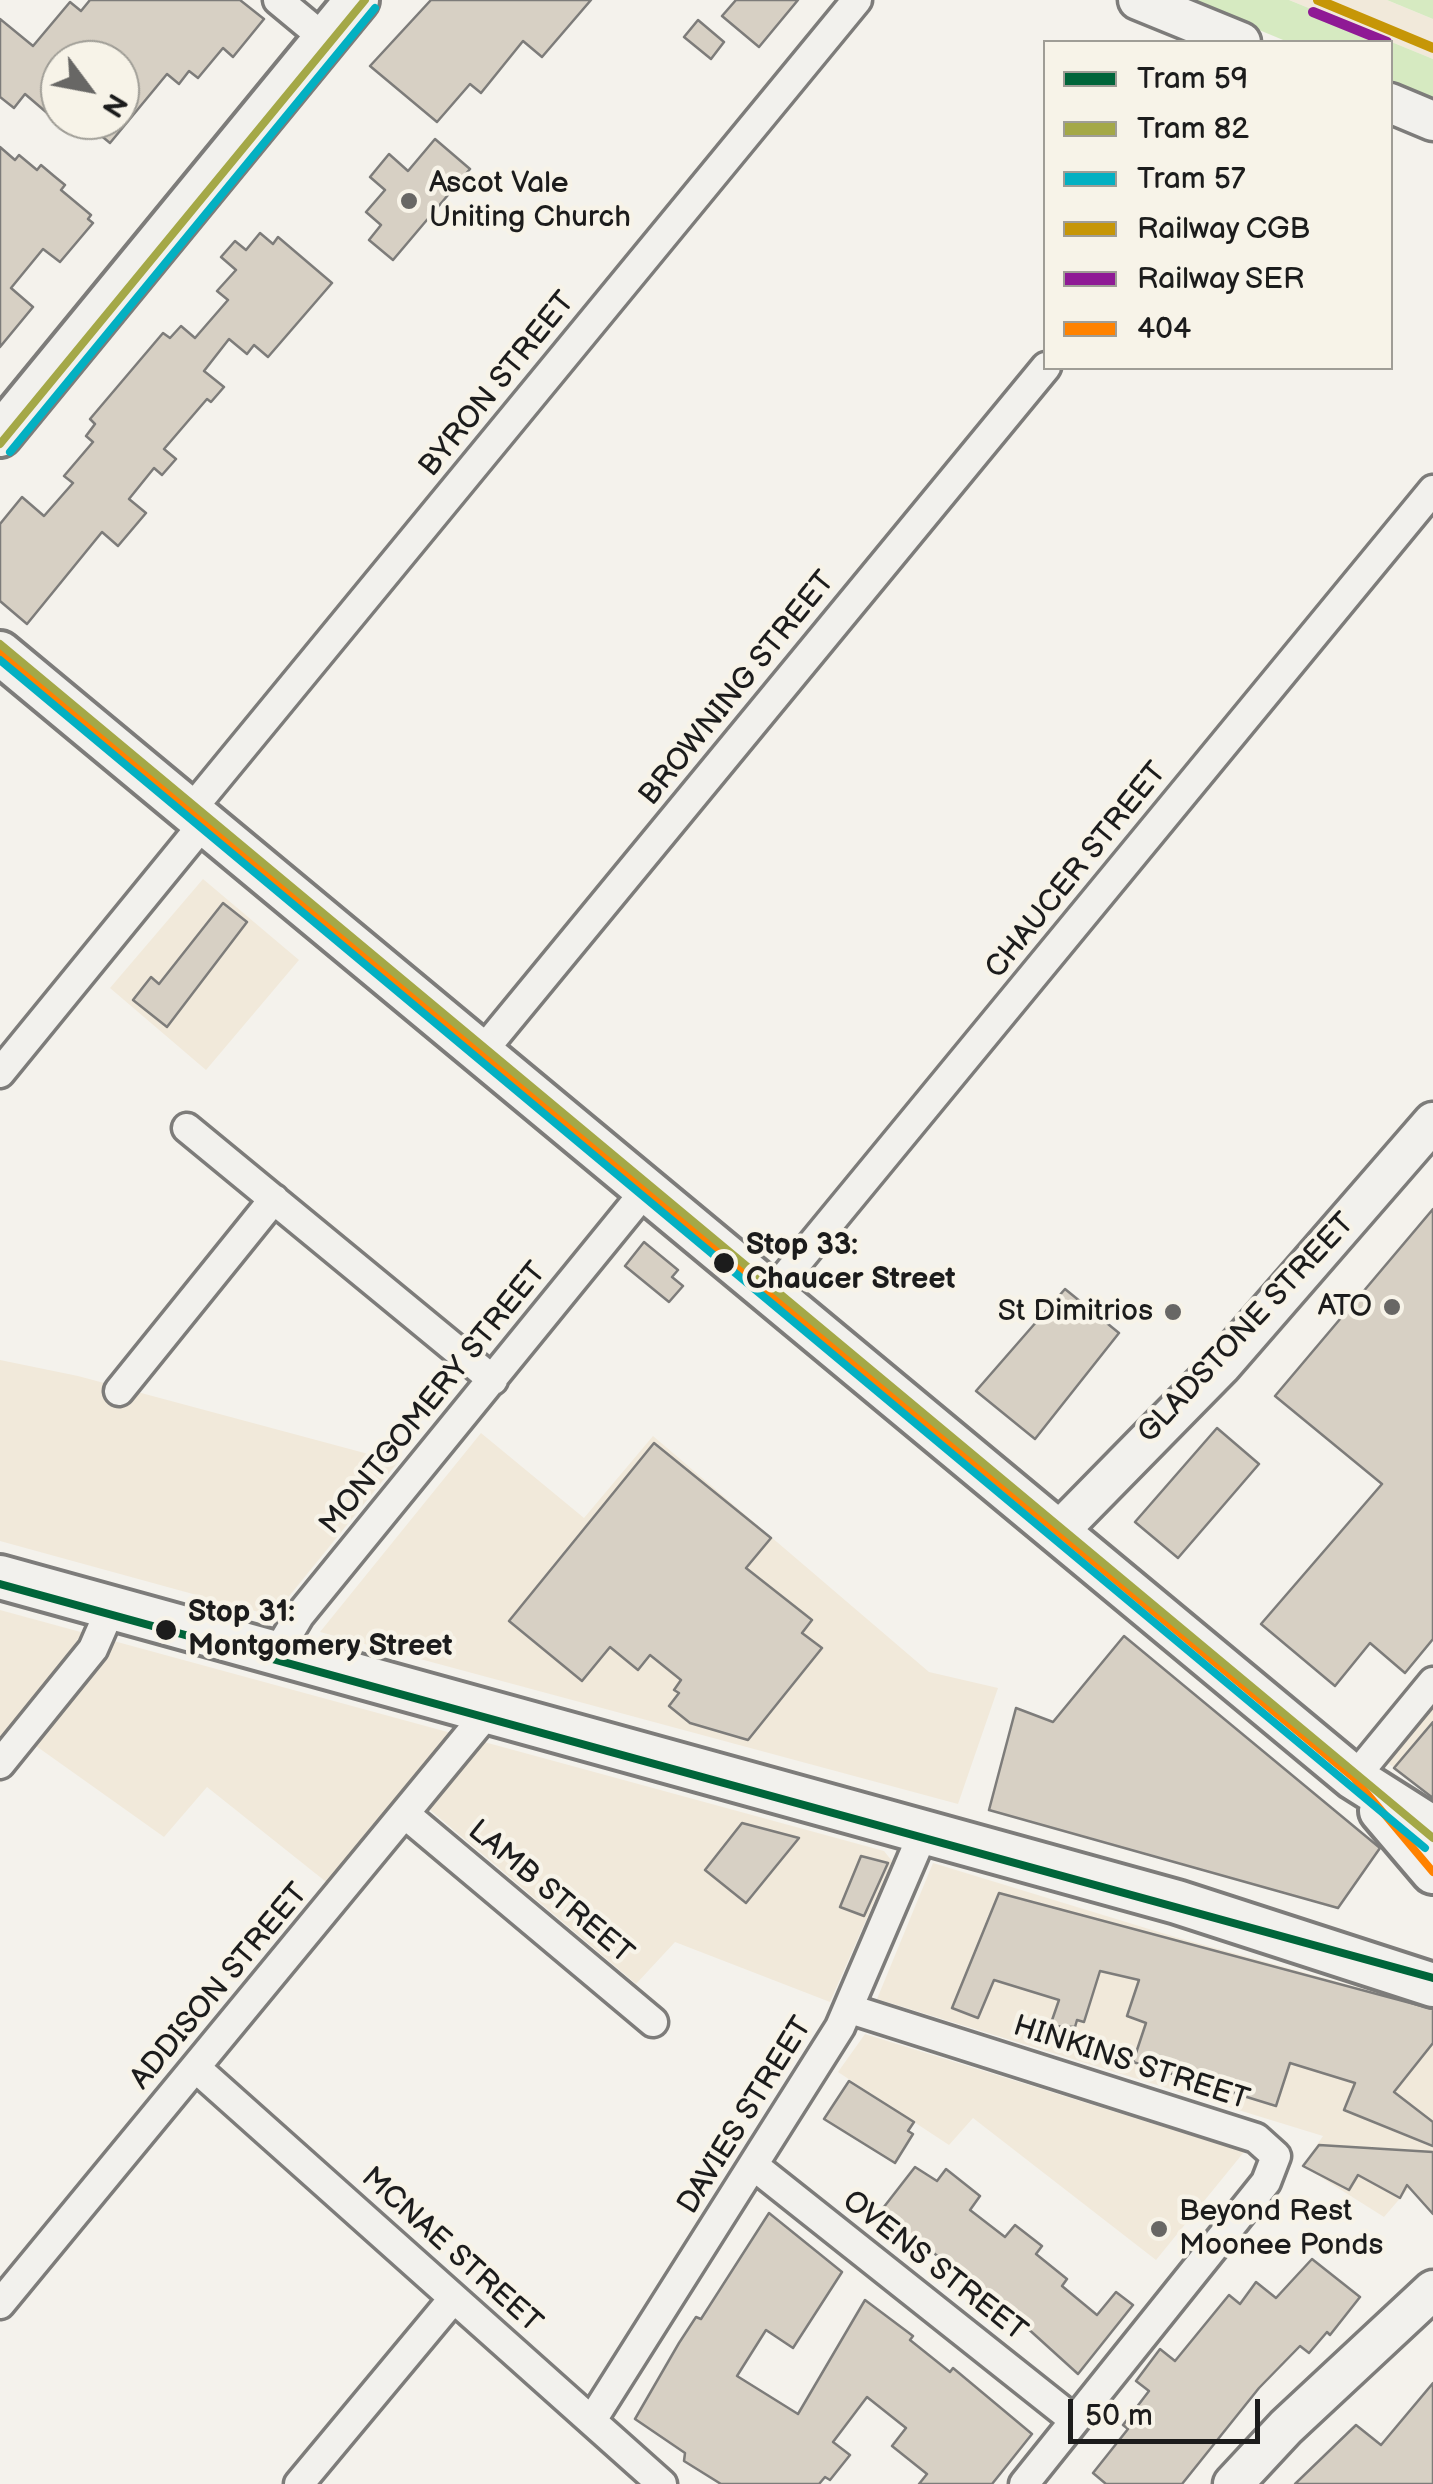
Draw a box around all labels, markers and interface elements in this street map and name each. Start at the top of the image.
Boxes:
north arrow [40,40,140,140]
legend [1043,40,1393,370]
text: Tram 59 [1137,61,1248,97]
text: N [95,87,134,123]
text: Tram 82 [1137,111,1249,147]
text: Tram 57 [1137,161,1246,197]
place label: Ascot Vale Uniting Church [429,166,631,236]
marker: Ascot Vale Uniting Church [398,190,420,212]
text: Railway CGB [1137,211,1310,247]
text: Railway SER [1137,261,1304,297]
street label: BYRON STREET [412,285,584,485]
text: 404 [1137,311,1191,347]
street label: BROWNING STREET [633,565,843,813]
street label: CHAUCER STREET [979,756,1175,986]
street label: GLADSTONE STREET [1131,1207,1363,1451]
place label: Stop 33: Chaucer Street [746,1228,955,1298]
marker: Stop 33: Chaucer Street [711,1250,737,1276]
street label: MONTGOMERY STREET [313,1256,555,1542]
place label: ATO [1318,1289,1372,1325]
place label: St Dimitrios [998,1294,1153,1330]
marker: ATO [1381,1296,1403,1318]
marker: St Dimitrios [1162,1301,1184,1323]
place label: Stop 31: Montgomery Street [188,1595,453,1666]
marker: Stop 31: Montgomery Street [153,1617,179,1643]
street label: LAMB STREET [460,1813,640,1973]
street label: ADDISON STREET [123,1877,317,2097]
street label: HINKINS STREET [1009,2009,1253,2119]
street label: DAVIES STREET [671,2011,821,2221]
street label: MCNAE STREET [353,2160,549,2342]
street label: OVENS STREET [835,2184,1033,2350]
place label: Beyond Rest Moonee Ponds [1179,2194,1383,2264]
marker: Beyond Rest Moonee Ponds [1148,2218,1170,2240]
scale bar [1073,2379,1266,2441]
text: 50 m [1085,2398,1153,2434]

